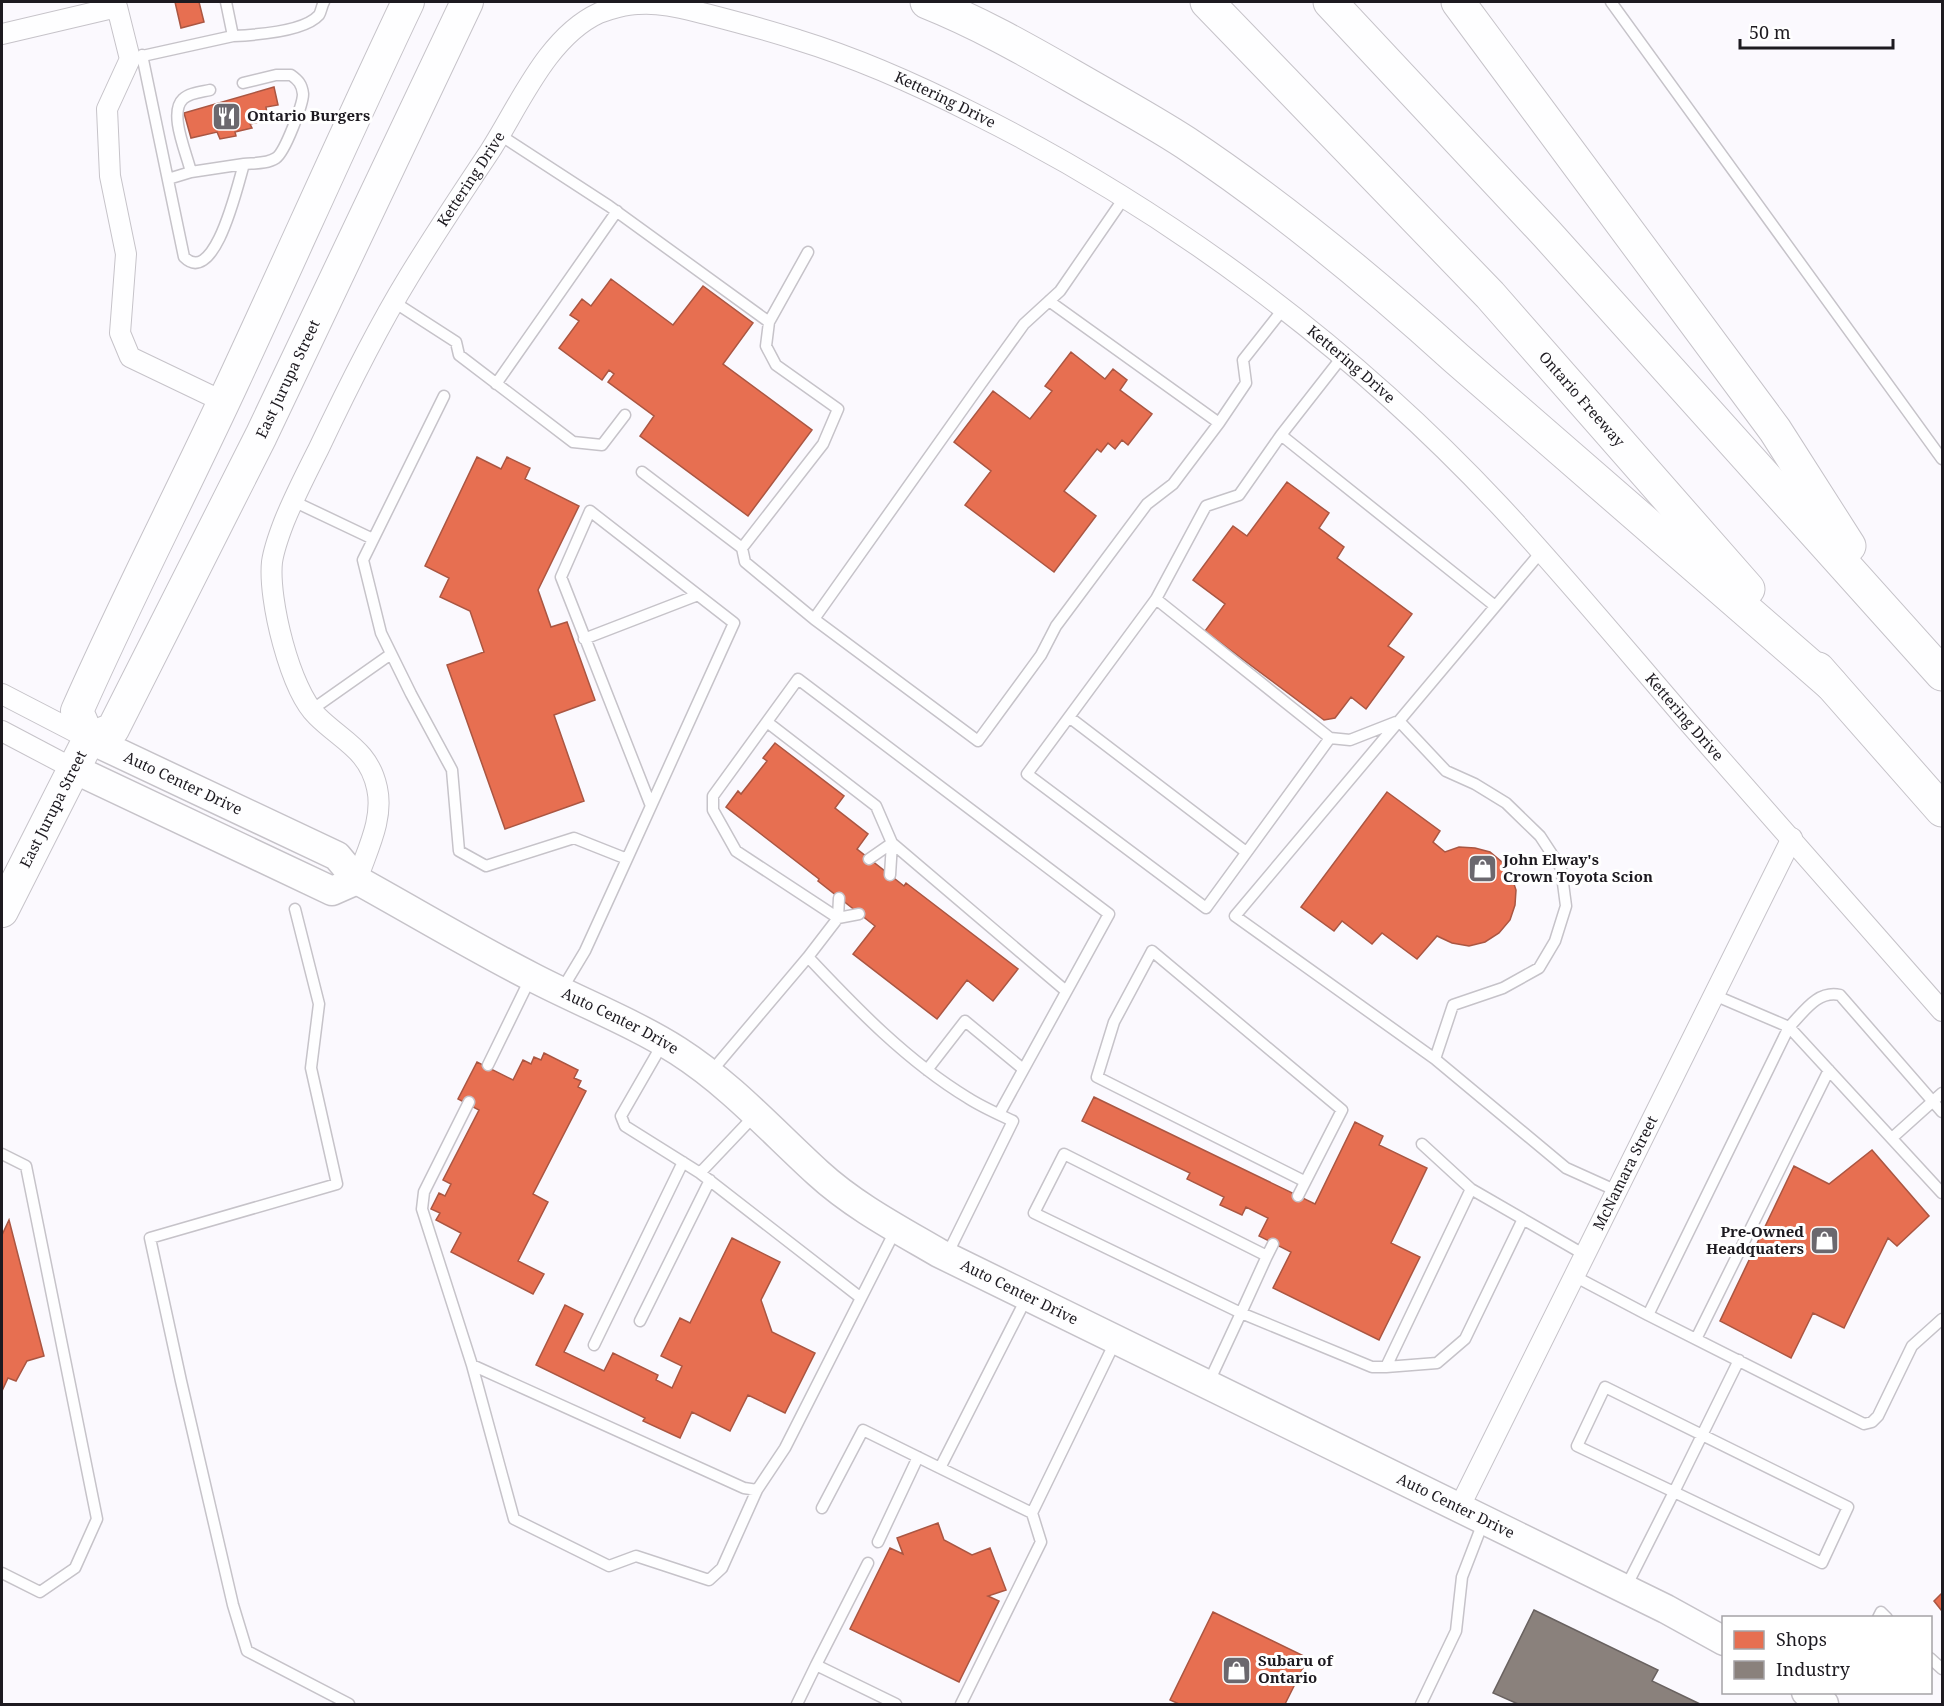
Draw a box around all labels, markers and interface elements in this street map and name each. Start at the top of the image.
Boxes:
scale bar [1740,12,1893,50]
text: 50 m [1749,20,1791,44]
street label: Kettering Drive [892,66,999,132]
restaurant icon: Ontario Burgers [210,100,242,132]
place label: Ontario Burgers [247,105,370,125]
street label: Kettering Drive [432,127,509,230]
street label: East Jurupa Street [250,316,324,441]
street label: Kettering Drive [1303,320,1400,407]
street label: Ontario Freeway [1535,347,1630,451]
street label: Kettering Drive [1641,668,1729,765]
street label: Auto Center Drive [121,746,246,819]
street label: East Jurupa Street [15,747,91,871]
place label: John Elway's Crown Toyota Scion [1502,849,1653,886]
shop icon: John Elway's Crown Toyota Scion [1466,853,1498,885]
street label: Auto Center Drive [559,982,683,1058]
street label: McNamara Street [1588,1112,1661,1233]
place label: Pre-Owned Headquaters [1706,1221,1804,1258]
shop icon: Pre-Owned Headquaters [1809,1225,1841,1257]
street label: Auto Center Drive [958,1254,1082,1329]
street label: Auto Center Drive [1394,1468,1518,1542]
legend [1722,1616,1932,1694]
text: Shops [1776,1627,1827,1651]
place label: Subaru of Ontario [1258,1650,1334,1687]
shop icon: Subaru of Ontario [1221,1654,1253,1686]
text: Industry [1776,1657,1851,1681]

